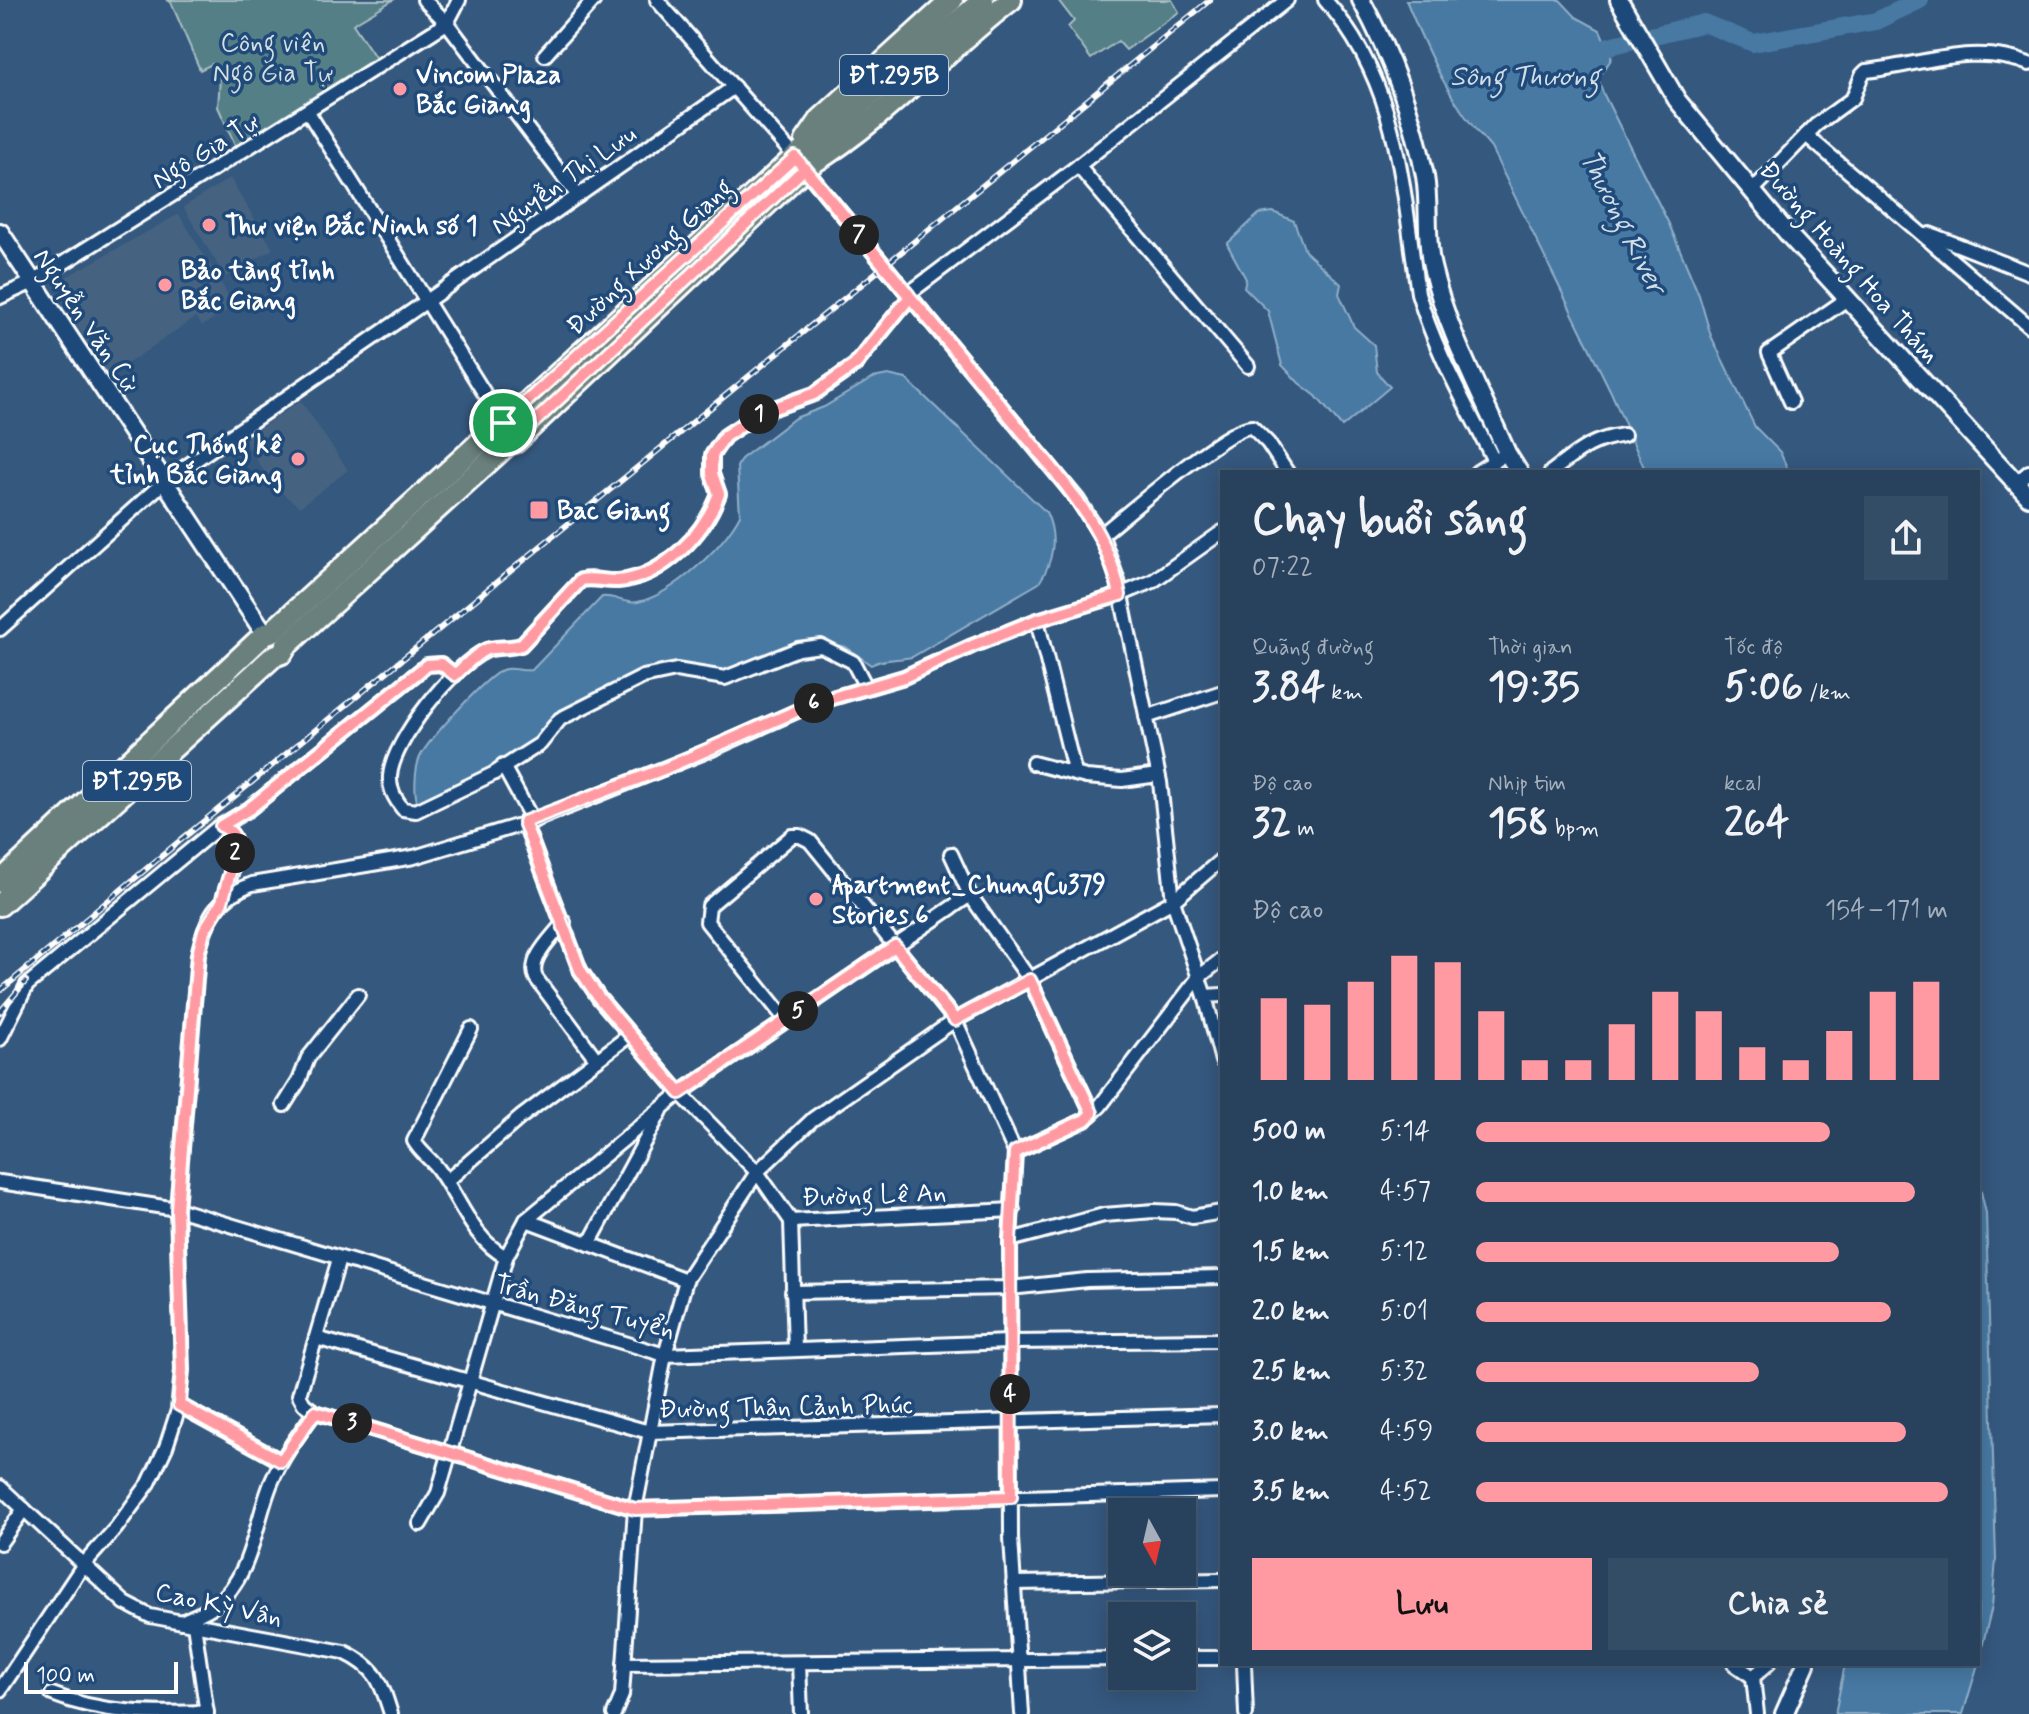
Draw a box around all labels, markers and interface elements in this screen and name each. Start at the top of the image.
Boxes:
park label: Công viên Ngô Gia Tự [213,27,333,94]
road number: ĐT.295B [840,55,948,95]
place label: Vincom Plaza Bắc Giang [416,59,561,124]
water label: Sông Thương [1450,59,1603,99]
marker: Vincom Plaza Bắc Giang [391,80,409,98]
street label: Ngô Gia Tự [146,105,268,201]
street label: Nguyễn Thị Lưu [485,118,645,246]
water label: Thương River [1567,144,1675,305]
street label: Đường Hoàng Hoa Thám [1749,155,1946,374]
street label: Đường Xương Giang [560,171,743,346]
place label: Thư viện Bắc Ninh số 1 [225,210,478,244]
pin: 7 [839,215,879,255]
marker: Thư viện Bắc Ninh số 1 [200,216,218,234]
text: 7 [852,221,866,249]
street label: Nguyễn Văn Cừ [22,242,146,402]
place label: Bảo tàng tỉnh Bắc Giang [181,255,335,320]
marker: Bảo tàng tỉnh Bắc Giang [156,276,174,294]
pin [469,389,537,457]
pin: 1 [739,394,779,434]
text: 1 [754,400,764,428]
icon: arrive [481,401,525,445]
place label: Cục Thống kê tỉnh Bắc Giang [109,429,282,494]
marker: Cục Thống kê tỉnh Bắc Giang [289,450,307,468]
text: Chạy buổi sáng [1252,492,1528,550]
place label: Bac Giang [557,495,671,532]
button: share [1864,496,1948,580]
marker: Bac Giang [528,499,550,521]
text: 07:22 [1252,551,1313,585]
text: Quãng đường [1252,634,1374,662]
text: Thời gian [1488,634,1573,662]
text: Tốc độ [1724,634,1783,662]
text: 3.84 [1252,662,1325,714]
text: 19:35 [1488,662,1580,714]
text: 5:06 [1724,662,1803,714]
text: km [1325,679,1363,707]
text: /km [1803,679,1851,707]
pin: 6 [794,683,834,723]
text: 6 [808,689,820,717]
road number: ĐT.295B [83,761,191,801]
text: Độ cao [1252,770,1312,798]
text: Nhịp tim [1488,770,1566,798]
text: kcal [1724,770,1761,798]
text: 32 [1252,798,1291,850]
text: 158 [1488,798,1549,850]
text: 264 [1724,798,1789,850]
text: m [1291,815,1315,843]
text: bpm [1549,815,1599,843]
pin: 2 [215,833,255,873]
text: 2 [230,839,240,867]
place label: Apartment_ChungCu379 Stories 6 [832,869,1106,933]
marker: Apartment_ChungCu379 Stories 6 [807,890,825,908]
text: Độ cao [1252,894,1323,928]
text: 154–171 m [1825,894,1948,928]
pin: 5 [778,991,818,1031]
text: 5 [791,997,805,1025]
text: 500 m [1252,1115,1326,1149]
text: 5:14 [1380,1115,1430,1149]
text: 1.0 km [1252,1175,1329,1209]
text: 4:57 [1380,1175,1431,1209]
street label: Đường Lê An [801,1176,947,1219]
text: 1.5 km [1252,1235,1330,1269]
text: 5:12 [1380,1235,1428,1269]
street label: Trần Đăng Tuyển [490,1267,679,1351]
text: 2.0 km [1252,1295,1330,1329]
text: 5:01 [1380,1295,1428,1329]
text: 2.5 km [1252,1355,1331,1389]
text: 5:32 [1380,1355,1428,1389]
pin: 4 [990,1374,1030,1414]
text: 4 [1004,1380,1016,1408]
street label: Đường Thân Cảnh Phúc [659,1389,913,1430]
pin: 3 [332,1403,372,1443]
text: 3 [347,1409,357,1437]
text: 3.0 km [1252,1415,1329,1449]
text: 4:59 [1380,1415,1433,1449]
text: 3.5 km [1252,1475,1330,1509]
text: 4:52 [1380,1475,1431,1509]
north arrow [1108,1498,1196,1586]
map controls [1108,1498,1196,1690]
button: Lưu [1252,1558,1592,1650]
button: Chia sẻ [1608,1558,1948,1650]
street label: Cao Kỳ Vân [152,1576,285,1636]
button: layers [1108,1602,1196,1690]
scale bar [24,1658,178,1694]
text: 100 m [36,1662,95,1690]

